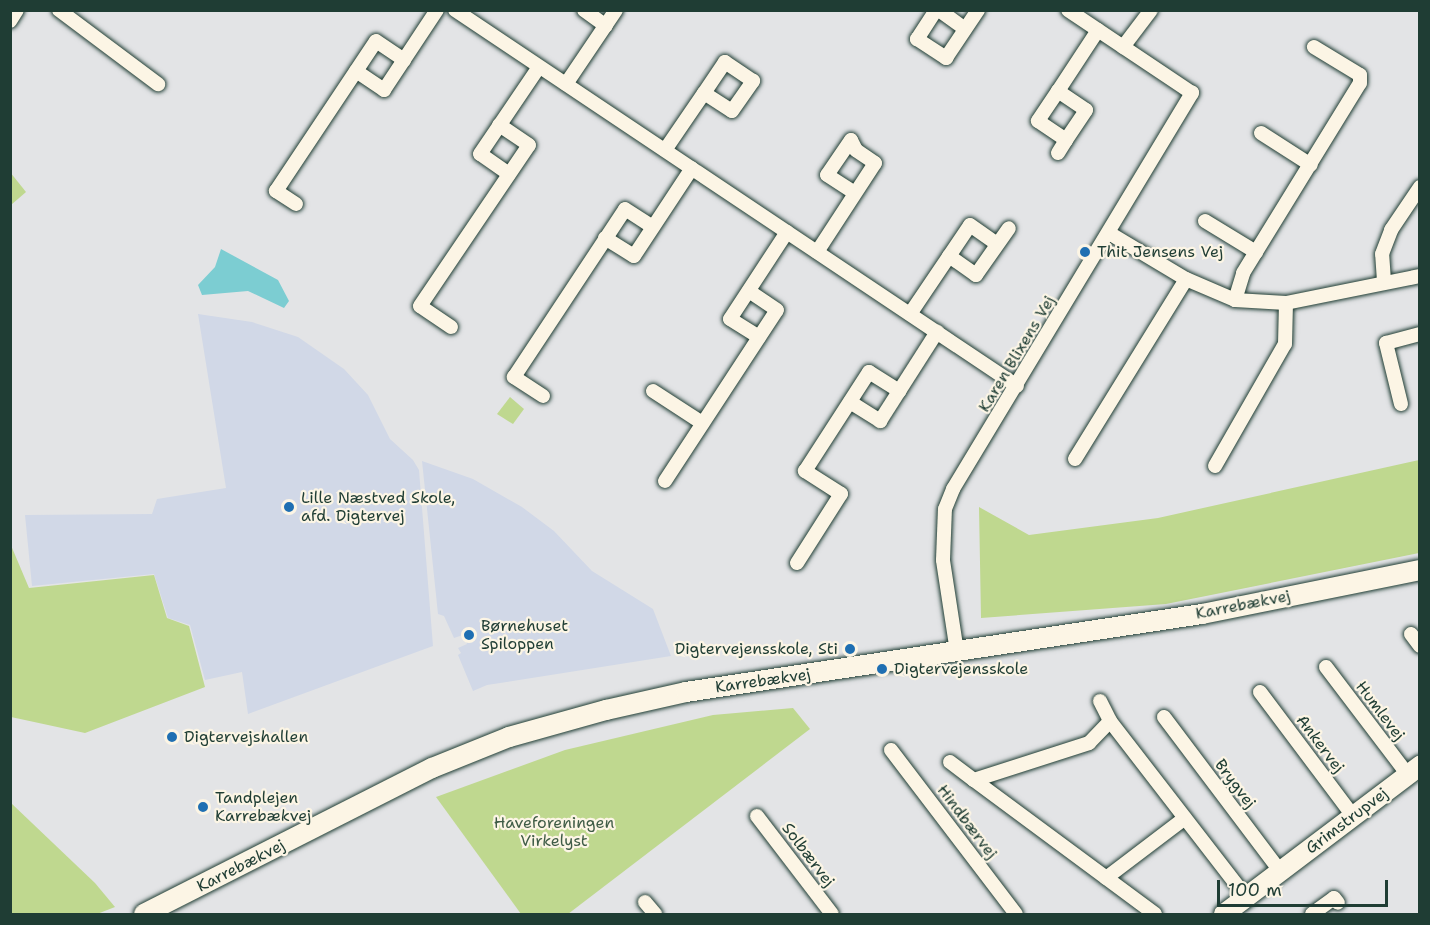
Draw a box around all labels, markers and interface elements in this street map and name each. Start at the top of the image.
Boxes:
place label: Thit Jensens Vej [1097,242,1223,262]
marker: Thit Jensens Vej [1078,245,1092,259]
street label: Karen Blixens Vej [975,292,1059,416]
place label: Lille Næstved Skole, afd. Digtervej [301,488,455,526]
marker: Lille Næstved Skole, afd. Digtervej [282,500,296,514]
street label: Karrebækvej [1194,586,1292,624]
place label: Børnehuset Spiloppen [481,616,568,654]
marker: Børnehuset Spiloppen [462,628,476,642]
place label: Digtervejensskole, Sti [675,639,838,659]
marker: Digtervejensskole, Sti [843,642,857,656]
place label: Digtervejensskole [894,659,1028,679]
marker: Digtervejensskole [875,662,889,676]
street label: Karrebækvej [714,665,812,697]
street label: Humlevej [1351,677,1409,745]
street label: Ankervej [1292,711,1348,777]
place label: Digtervejshallen [184,727,308,747]
marker: Digtervejshallen [165,730,179,744]
street label: Brygvej [1210,756,1260,812]
street label: Hindbærvej [933,781,1001,863]
street label: Grimstrupvej [1302,784,1392,858]
place label: Tandplejen Karrebækvej [215,788,311,826]
marker: Tandplejen Karrebækvej [196,800,210,814]
park label: Haveforeningen Virkelyst [494,813,614,851]
street label: Solbærvej [778,819,838,891]
street label: Karrebækvej [194,836,288,896]
scale bar [1220,868,1391,906]
text: 100 m [1228,878,1282,902]

